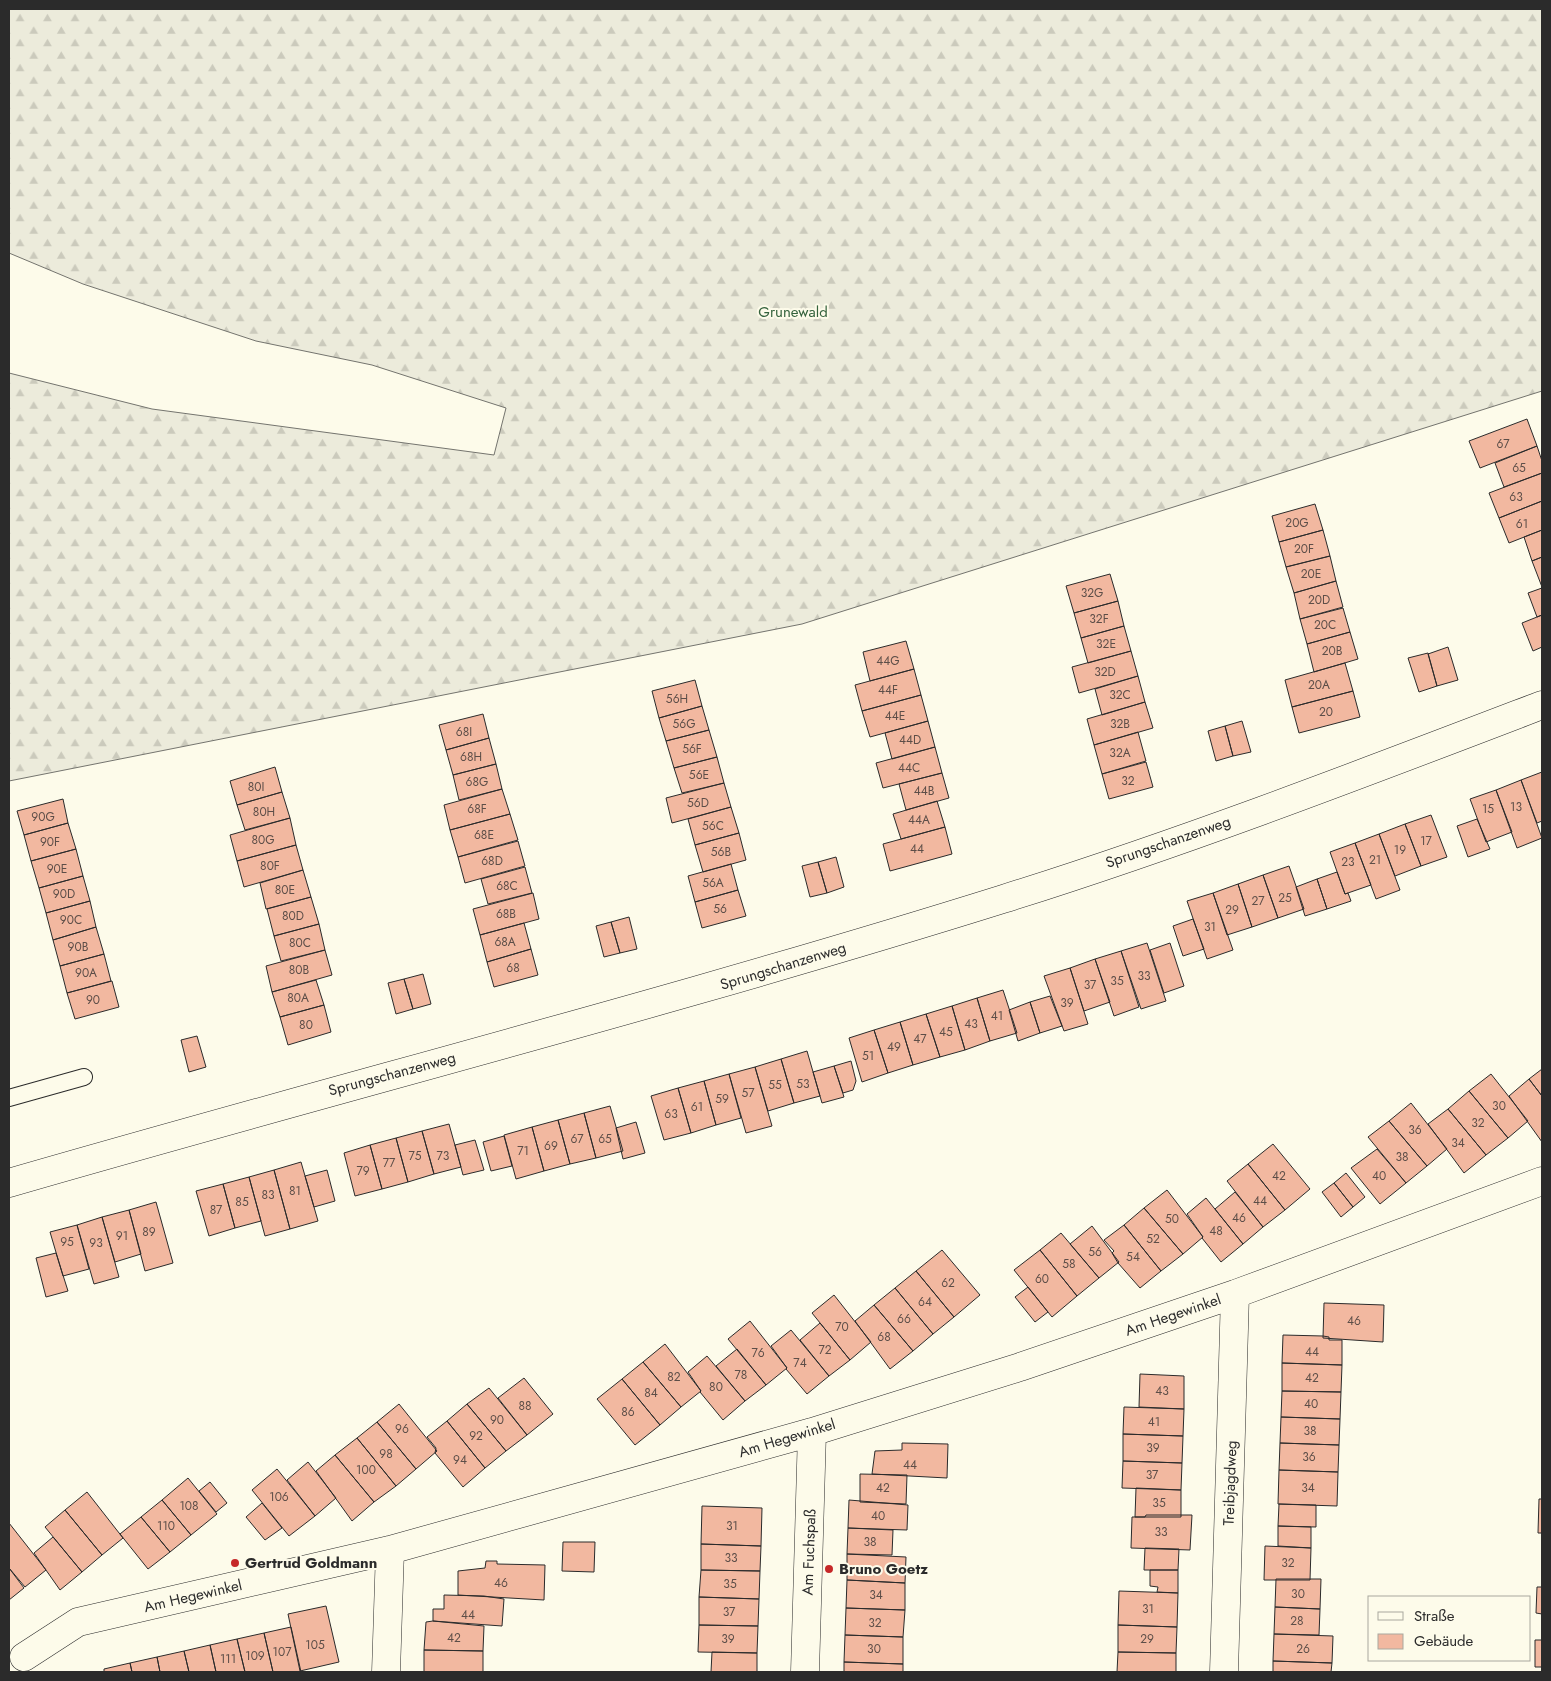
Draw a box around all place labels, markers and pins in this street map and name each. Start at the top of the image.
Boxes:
place label: Gertrud Goldmann [245,1552,377,1574]
marker: Gertrud Goldmann [229,1557,241,1569]
place label: Bruno Goetz [839,1558,928,1580]
marker: Bruno Goetz [823,1563,835,1575]

